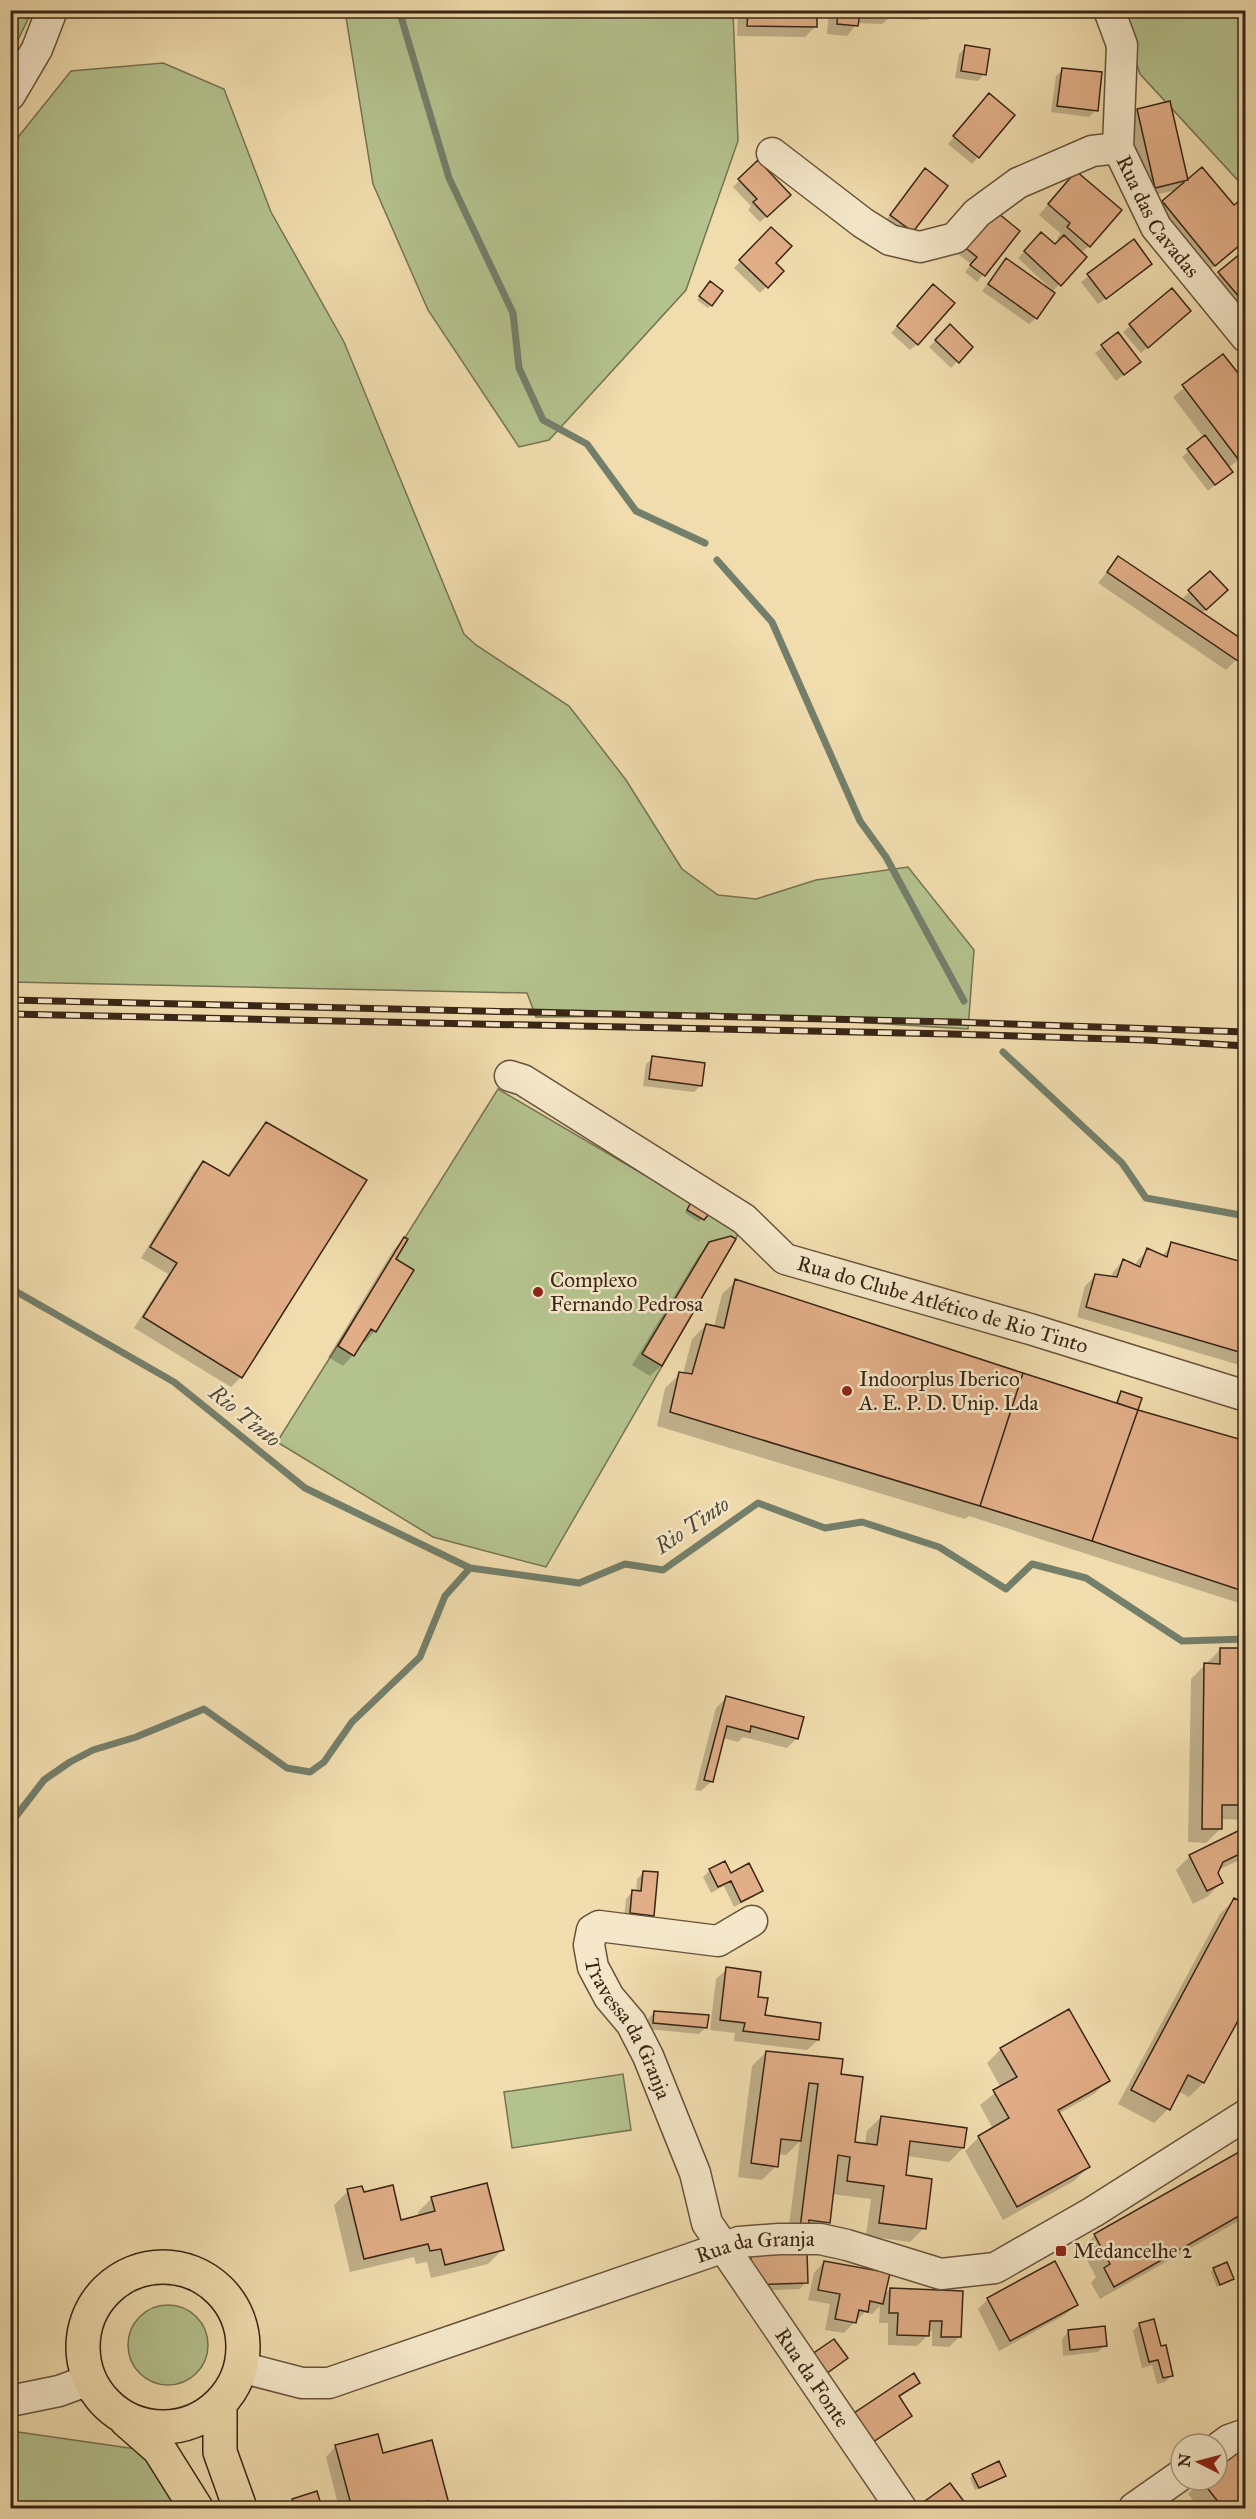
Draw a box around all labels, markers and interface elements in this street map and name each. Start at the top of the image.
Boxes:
street label: Rua das Cavadas [1110,151,1205,283]
street label: Rua do Clube Atlético de Rio Tinto [794,1250,1092,1359]
place label: Complexo Fernando Pedrosa [550,1267,703,1317]
marker: Complexo Fernando Pedrosa [531,1285,545,1299]
place label: Indoorplus Iberico A. E. P. D. Unip. Lda [858,1366,1039,1416]
water label: Rio Tinto [203,1378,286,1453]
marker: Indoorplus Iberico A. E. P. D. Unip. Lda [840,1384,854,1398]
water label: Rio Tinto [649,1490,734,1560]
street label: Travessa da Granja [579,1956,677,2103]
street label: Rua da Granja [692,2226,815,2269]
place label: Medancelhe 2 [1073,2238,1193,2264]
marker: Medancelhe 2 [1054,2244,1068,2258]
street label: Rua da Fonte [769,2323,855,2433]
north arrow [1169,2432,1229,2492]
text: N [1174,2452,1195,2468]

